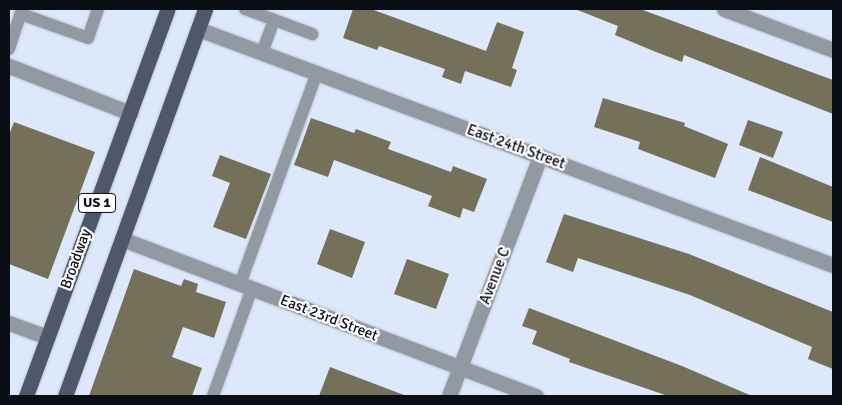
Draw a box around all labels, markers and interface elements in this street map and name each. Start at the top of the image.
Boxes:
street label: East 24th Street [464,121,568,173]
road number: US 1 [77,192,117,214]
street label: Broadway [57,227,95,291]
street label: Avenue C [476,245,514,307]
street label: East 23rd Street [278,291,380,345]

